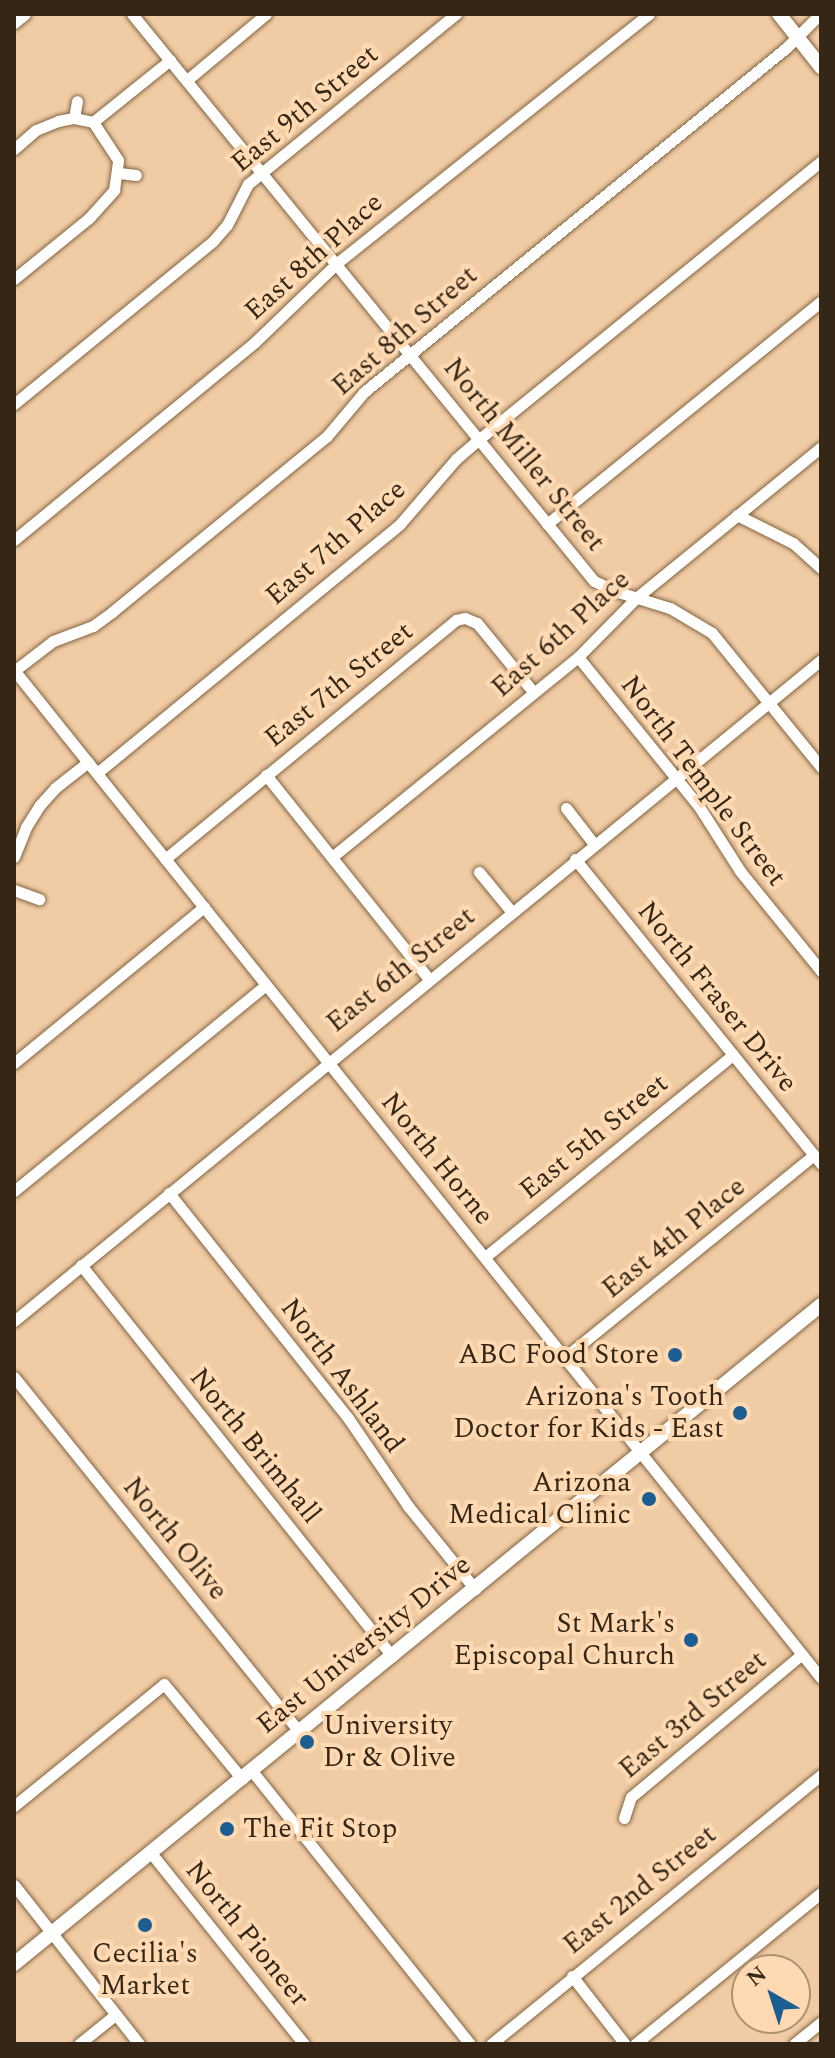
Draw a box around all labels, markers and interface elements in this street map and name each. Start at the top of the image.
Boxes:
street label: East 9th Street [225,38,385,180]
street label: East 8th Place [238,186,390,328]
street label: East 8th Street [326,259,484,403]
street label: North Miller Street [436,352,612,558]
street label: East 7th Place [259,473,413,613]
street label: East 6th Place [485,563,637,705]
street label: East 7th Street [258,615,420,755]
street label: North Temple Street [613,669,793,893]
street label: North Fraser Drive [630,895,804,1099]
street label: East 6th Street [320,900,482,1040]
street label: East 5th Street [513,1067,675,1207]
street label: North Horne [373,1086,501,1232]
street label: East 4th Place [596,1170,752,1306]
street label: North Ashland [273,1292,411,1460]
place label: ABC Food Store [458,1338,659,1372]
marker: ABC Food Store [666,1346,684,1364]
street label: North Brimhall [182,1361,328,1531]
place label: Arizona's Tooth Doctor for Kids - East [453,1380,724,1446]
marker: Arizona's Tooth Doctor for Kids - East [731,1404,749,1422]
place label: Arizona Medical Clinic [448,1466,631,1532]
street label: North Olive [115,1471,235,1607]
marker: Arizona Medical Clinic [638,1488,660,1510]
street label: East University Drive [250,1548,478,1742]
place label: St Mark's Episcopal Church [454,1607,675,1673]
marker: St Mark's Episcopal Church [682,1631,700,1649]
street label: East 3rd Street [613,1644,773,1786]
place label: University Dr & Olive [323,1709,456,1775]
marker: University Dr & Olive [298,1733,316,1751]
place label: The Fit Stop [243,1812,397,1846]
street label: East 2nd Street [557,1818,723,1962]
marker: The Fit Stop [218,1820,236,1838]
street label: North Pioneer [178,1854,316,2014]
marker: Cecilia's Market [136,1916,154,1934]
place label: Cecilia's Market [92,1937,198,2003]
north arrow [731,1954,811,2034]
text: N [739,1958,774,1995]

